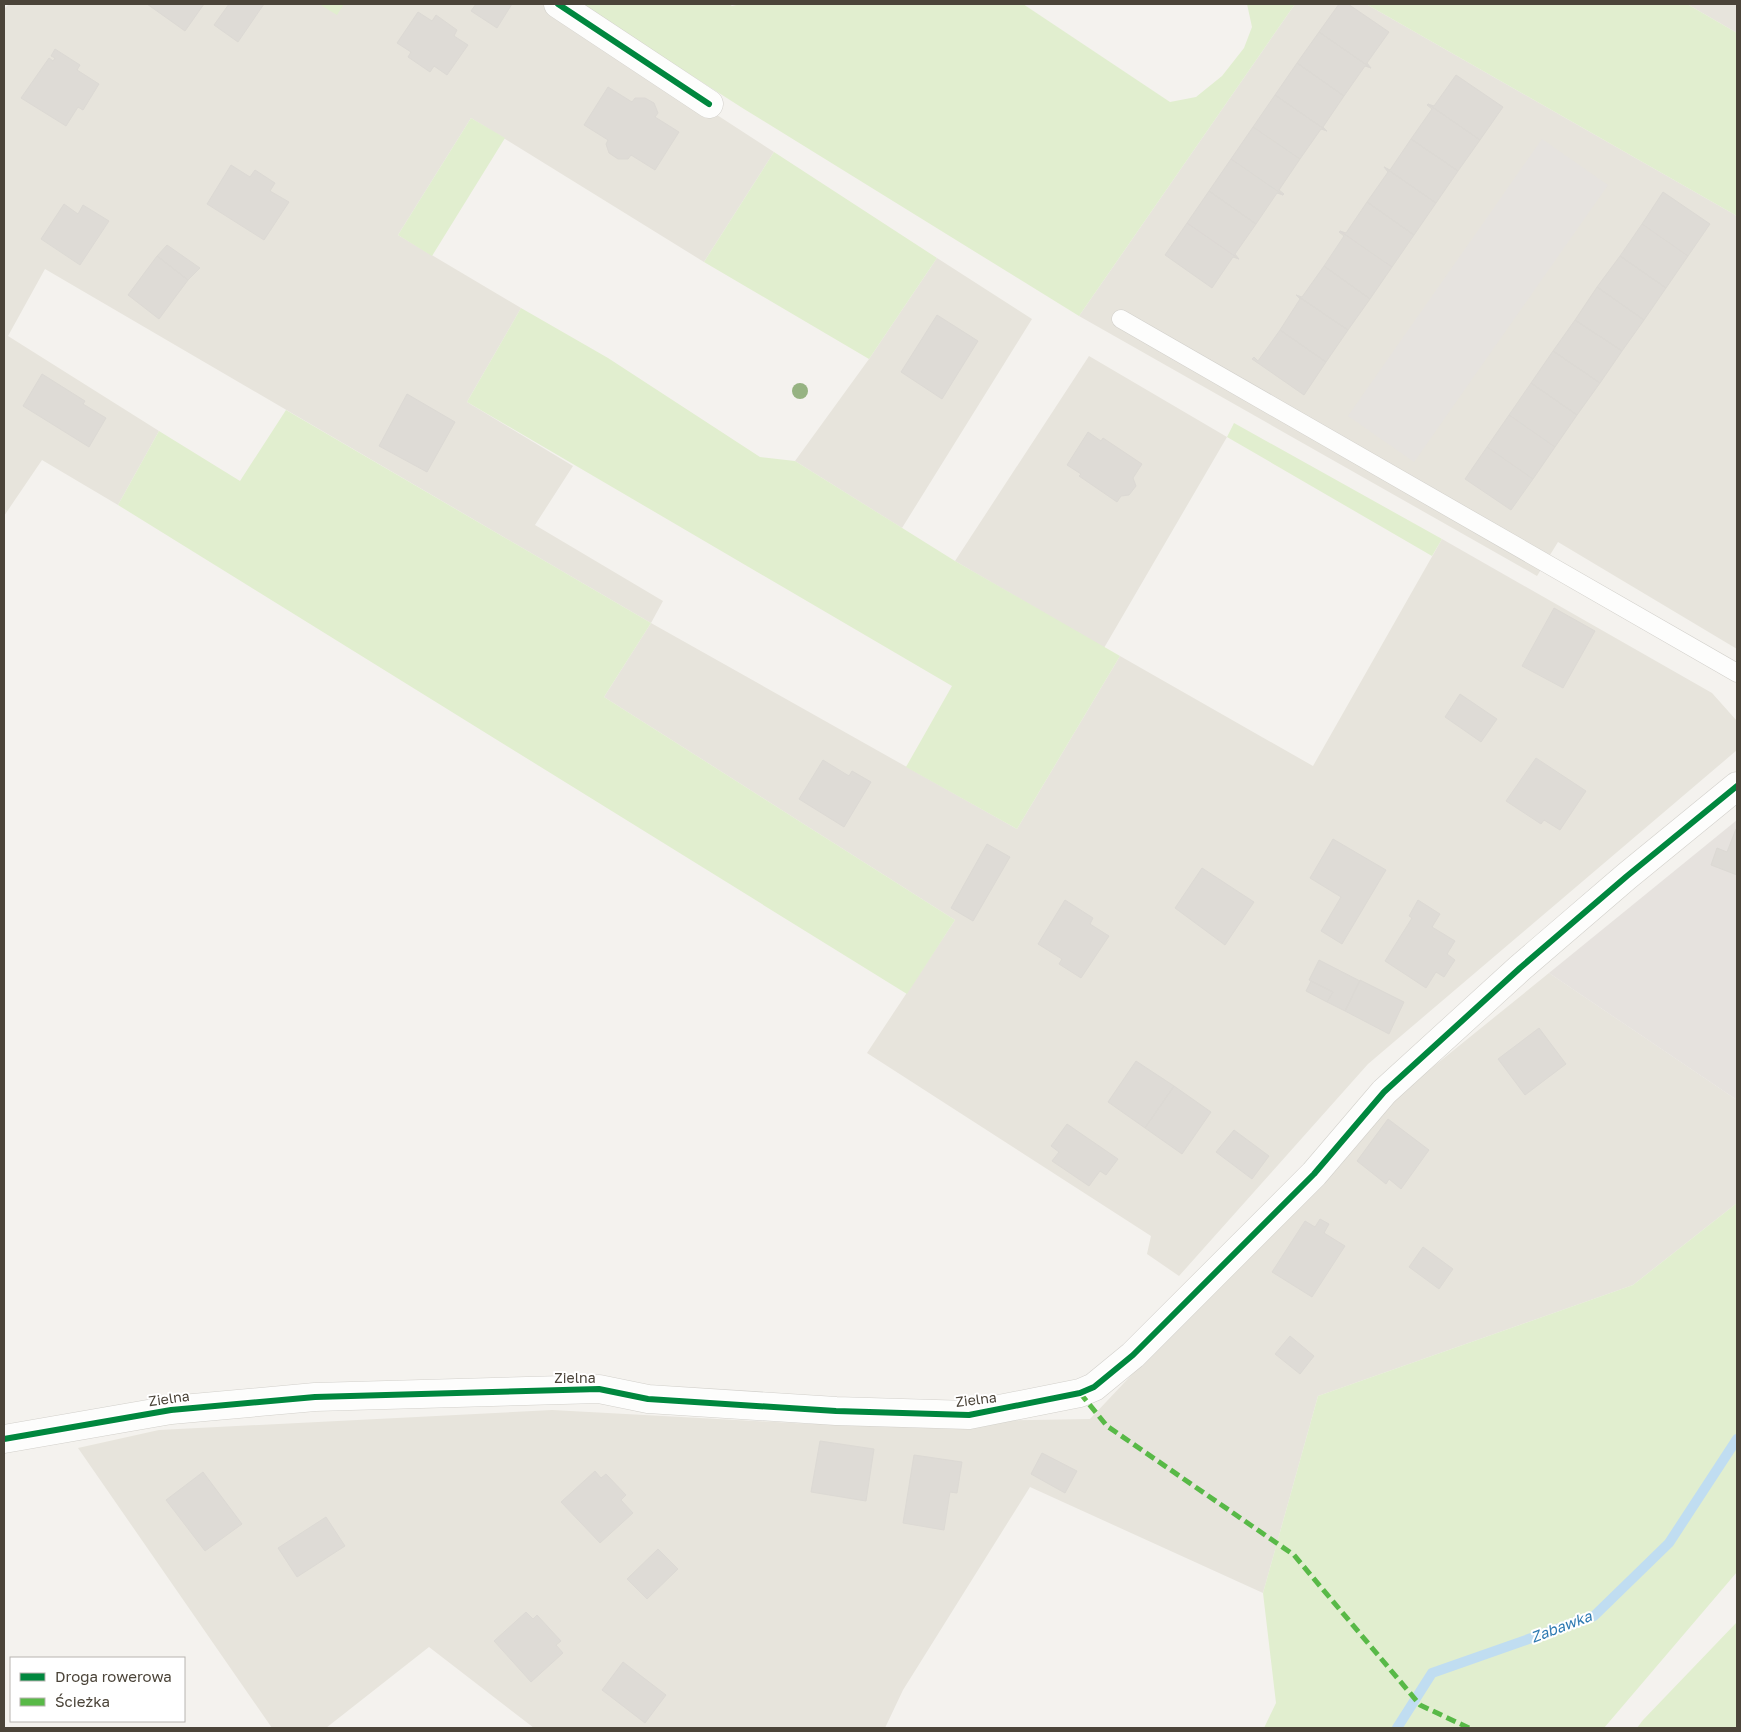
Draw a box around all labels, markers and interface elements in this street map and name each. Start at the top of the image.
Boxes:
street label: Zielna [554,1369,596,1386]
street label: Zielna [147,1387,191,1409]
street label: Zielna [954,1388,998,1410]
water label: Zabawka [1528,1606,1595,1646]
legend [10,1657,185,1722]
text: Droga rowerowa [55,1667,172,1685]
text: Ścieżka [55,1692,110,1710]

